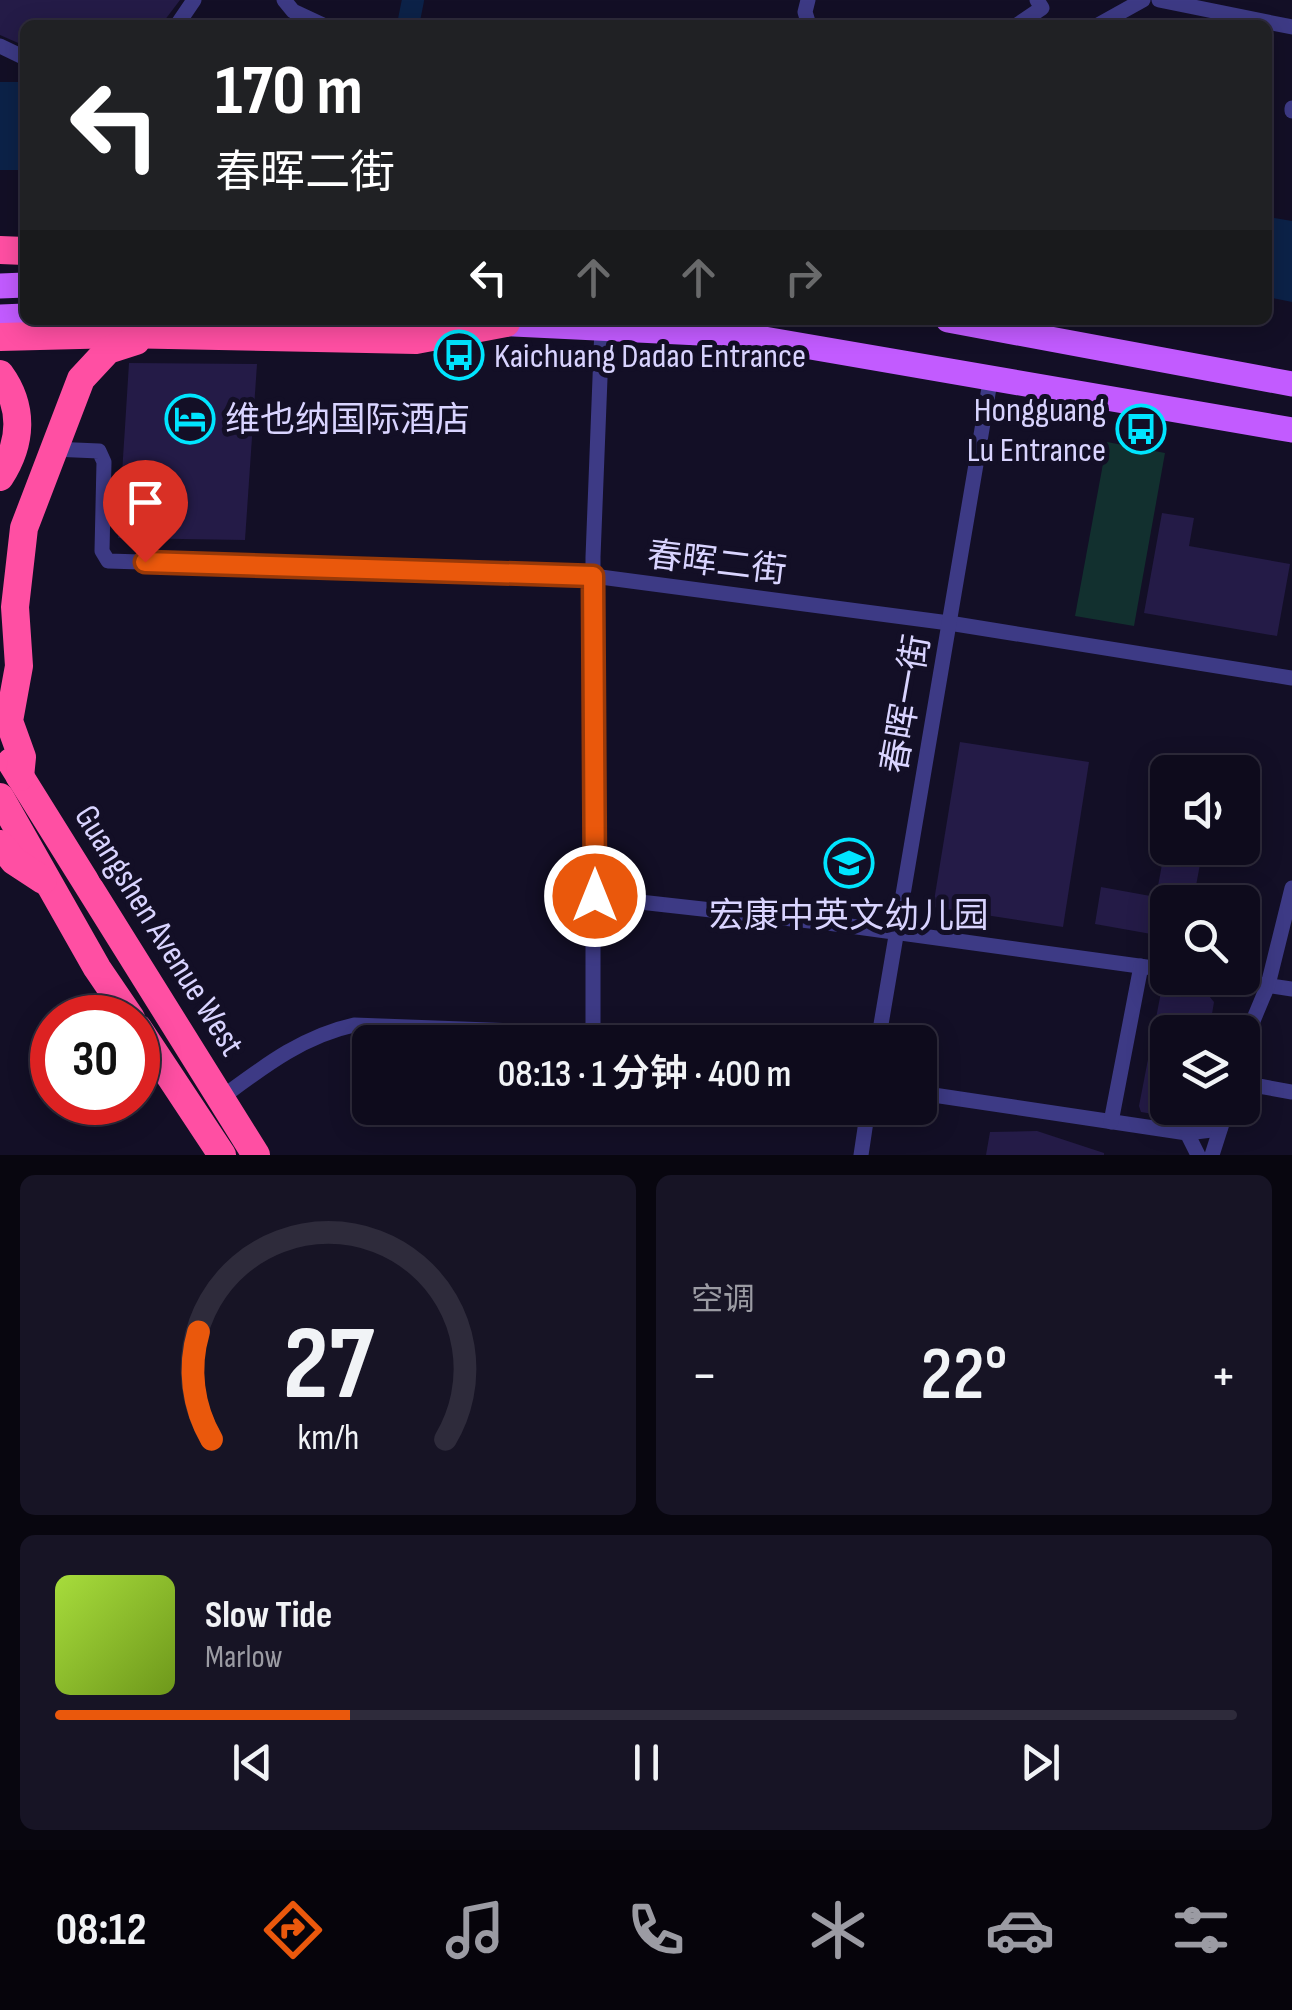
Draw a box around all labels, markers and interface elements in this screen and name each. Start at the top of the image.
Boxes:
text: 170 m [215,50,363,134]
icon: left [50,60,180,190]
text: 春晖二街 [215,146,395,201]
icon: left [461,250,516,305]
icon: ahead [566,250,621,305]
icon: ahead [671,250,726,305]
icon: right [776,250,831,305]
bus stop icon: Kaichuang Dadao Entrance [433,329,485,381]
place label: Kaichuang Dadao Entrance [494,335,806,378]
place label: Hongguang Lu Entrance [967,389,1106,472]
hotel icon: 维也纳国际酒店 [164,393,216,445]
place label: 维也纳国际酒店 [225,399,470,442]
bus stop icon: Hongguang Lu Entrance [1115,403,1167,455]
pin [103,460,188,563]
icon: arrive [118,475,173,530]
street label: 春晖二街 [645,534,789,593]
street label: 春晖一街 [873,632,940,777]
map controls [1150,755,1260,1125]
button: sound [1150,755,1260,865]
street label: Guangshen Avenue West [64,798,253,1064]
school or university icon: 宏康中英文幼儿园 [823,837,875,889]
position arrow [543,844,647,948]
button: search [1150,885,1260,995]
place label: 宏康中英文幼儿园 [709,895,989,938]
speed limit sign: 30 [30,995,160,1125]
button: layers [1150,1015,1260,1125]
text: 08:13 · 1 分钟 · 400 m [498,1052,791,1097]
text: 空调 [691,1281,755,1320]
text: 27 [283,1303,374,1428]
text: 22° [920,1330,1008,1421]
text: − [691,1343,718,1410]
text: + [1210,1343,1237,1410]
text: km/h [297,1417,359,1460]
text: Slow Tide [205,1593,332,1638]
text: Marlow [205,1638,283,1677]
icon: previous [225,1735,280,1790]
icon: pause [619,1735,674,1790]
icon: next [1013,1735,1068,1790]
icon: directions [258,1895,328,1965]
icon: music [440,1895,510,1965]
icon: phone [621,1895,691,1965]
icon: climate [803,1895,873,1965]
icon: car [985,1895,1055,1965]
icon: filters [1166,1895,1236,1965]
text: 08:12 [56,1903,146,1958]

